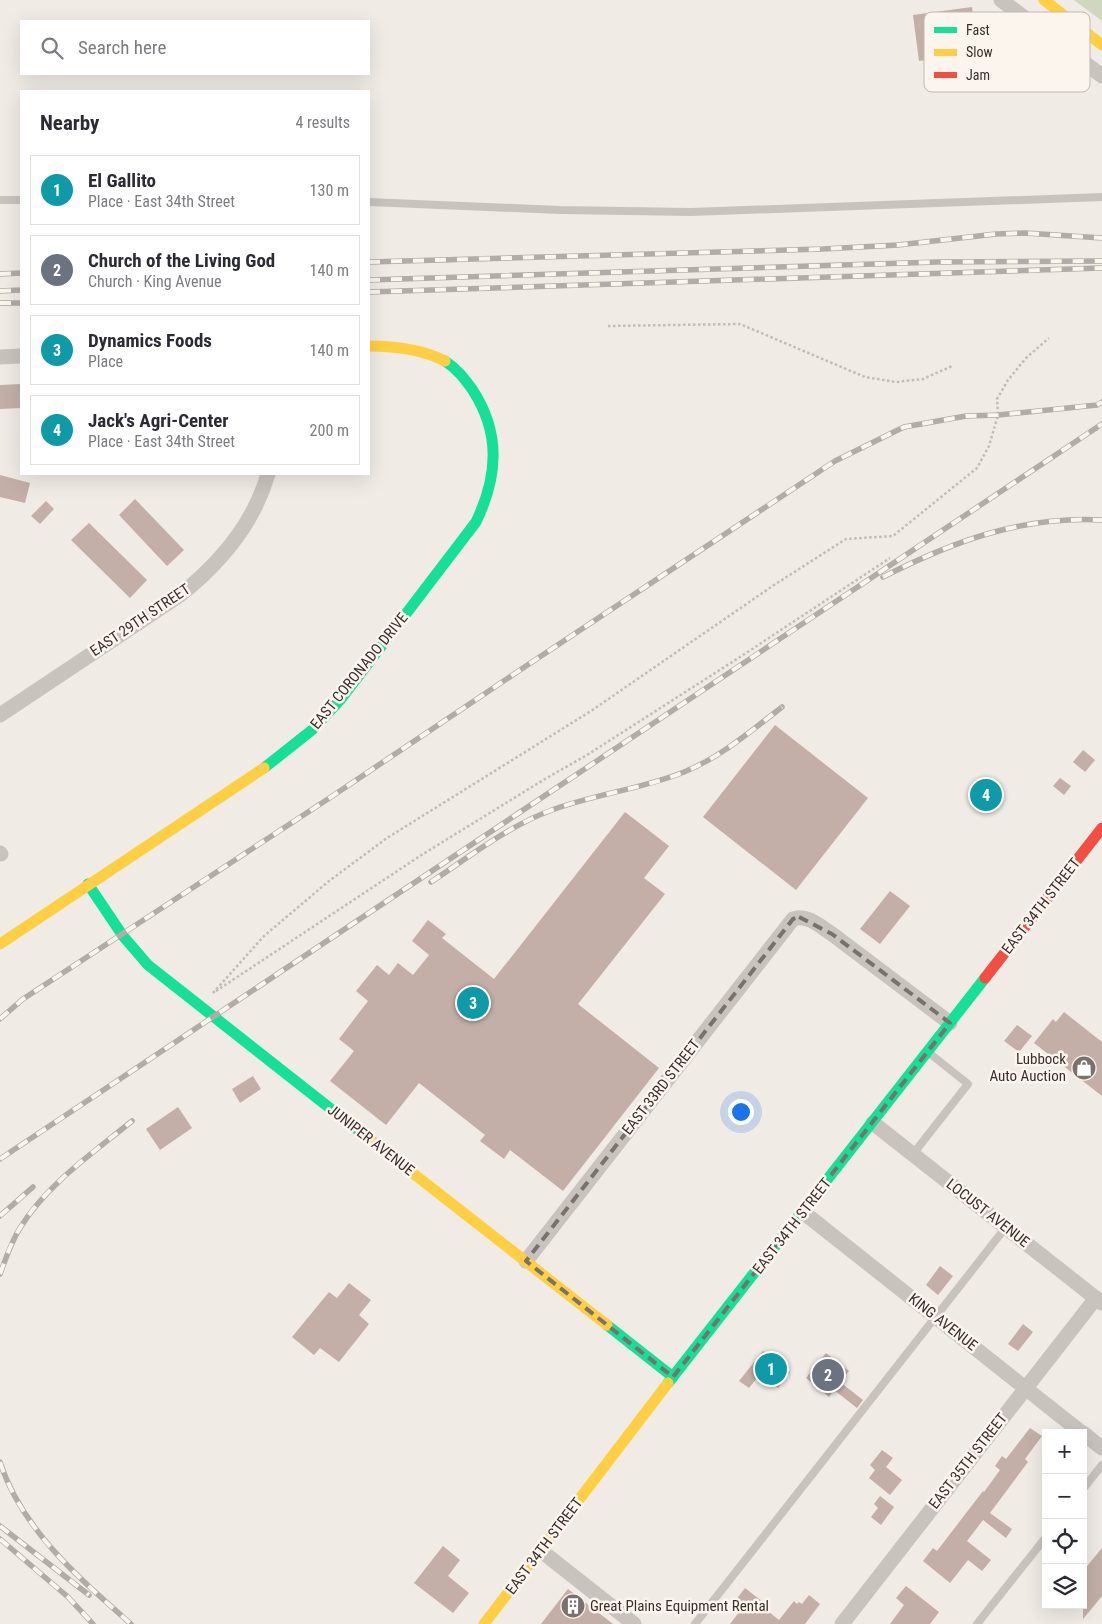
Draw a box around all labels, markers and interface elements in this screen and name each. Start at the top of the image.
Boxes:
legend [924,12,1090,92]
search box [20,20,370,75]
text: Fast [966,22,990,38]
icon: search [38,34,66,62]
text: Search here [78,36,166,59]
text: Slow [966,44,993,60]
text: Jam [966,67,990,83]
text: Nearby [40,111,99,135]
text: 4 results [295,113,350,132]
text: El Gallito [88,169,156,192]
text: 1 [53,181,61,200]
text: 130 m [310,181,349,200]
text: Place · East 34th Street [88,192,235,211]
text: Church of the Living God [88,249,275,272]
text: 2 [53,261,61,280]
text: 140 m [310,261,349,280]
text: Church · King Avenue [88,272,221,291]
text: Dynamics Foods [88,329,212,352]
text: 3 [53,341,61,360]
text: 140 m [310,341,349,360]
text: Place [88,352,123,371]
text: Jack's Agri-Center [88,409,229,432]
text: 4 [53,421,61,440]
text: 200 m [310,421,349,440]
text: Place · East 34th Street [88,432,235,451]
street label: EAST 29TH STREET [87,580,194,660]
street label: EAST CORONADO DRIVE [307,609,411,733]
pin: 4 [970,776,1002,814]
street label: EAST 34TH STREET [998,854,1084,957]
pin: 3 [457,984,489,1022]
street label: EAST 33RD STREET [618,1036,704,1138]
place label: Lubbock Auto Auction [989,1050,1066,1085]
shop icon: Lubbock Auto Auction [1071,1055,1097,1081]
your location [728,1099,754,1125]
street label: JUNIPER AVENUE [324,1101,418,1179]
street label: EAST 34TH STREET [749,1174,835,1277]
street label: LOCUST AVENUE [943,1175,1033,1251]
street label: KING AVENUE [905,1289,981,1355]
pin: 1 [755,1350,787,1388]
pin: 2 [812,1356,844,1394]
street label: EAST 35TH STREET [925,1409,1011,1512]
map controls [1042,1429,1087,1609]
button: + [1042,1429,1087,1474]
button: − [1042,1474,1087,1519]
street label: EAST 34TH STREET [502,1494,586,1598]
button: locate [1042,1519,1087,1564]
button: layers [1042,1564,1087,1609]
building icon: Great Plains Equipment Rental [560,1593,586,1619]
place label: Great Plains Equipment Rental [590,1597,769,1615]

